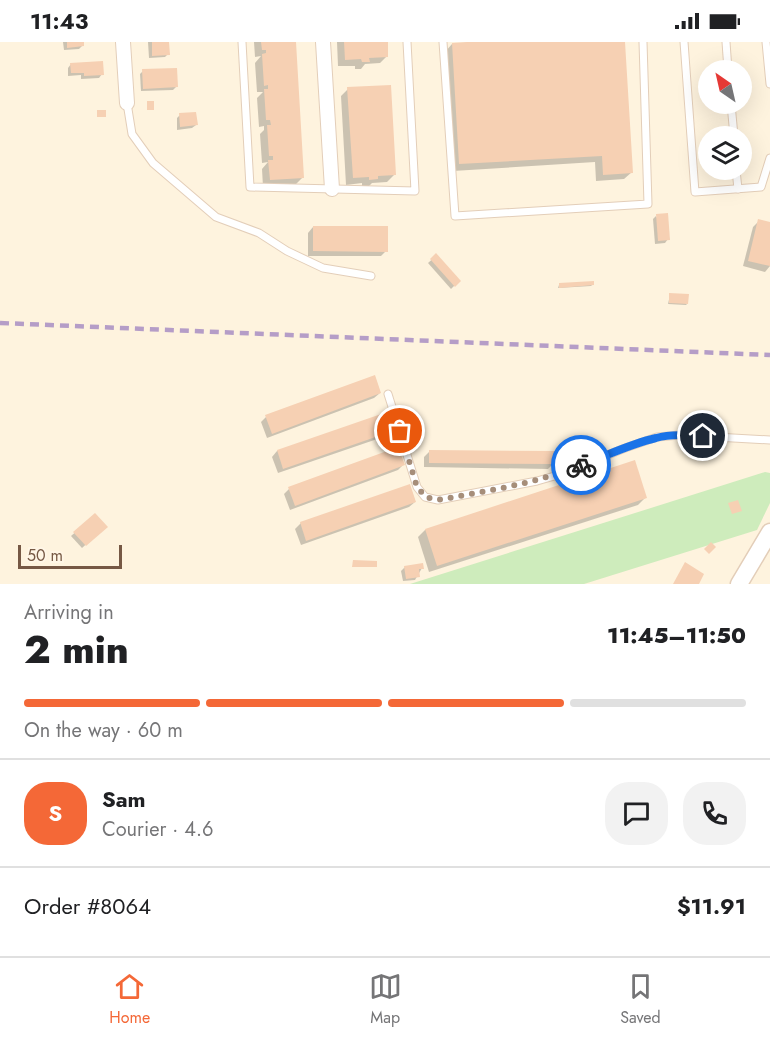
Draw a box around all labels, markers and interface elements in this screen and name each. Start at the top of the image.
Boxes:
text: 11:43 [30,5,89,37]
north arrow [698,60,752,114]
map controls [698,60,752,180]
button: layers [698,126,752,180]
pin [374,405,425,456]
pin [677,410,728,461]
icon: bag [383,414,416,447]
icon: home [686,419,719,452]
courier [551,435,611,495]
icon: bike [565,449,598,482]
scale bar [18,542,122,570]
text: 50 m [27,544,63,567]
text: Arriving in [24,598,114,627]
text: 11:45–11:50 [607,619,746,651]
text: 2 min [24,621,129,678]
text: On the way · 60 m [24,716,183,745]
button: chat [605,782,668,845]
button: phone [683,782,746,845]
text: Sam [102,783,146,815]
text: S [49,797,62,829]
text: Courier · 4.6 [102,815,214,844]
text: Order #8064 [24,890,151,922]
text: $11.91 [677,890,746,922]
tab: Home [109,970,150,1029]
tab: Map [369,970,402,1029]
tab: Saved [620,970,661,1029]

